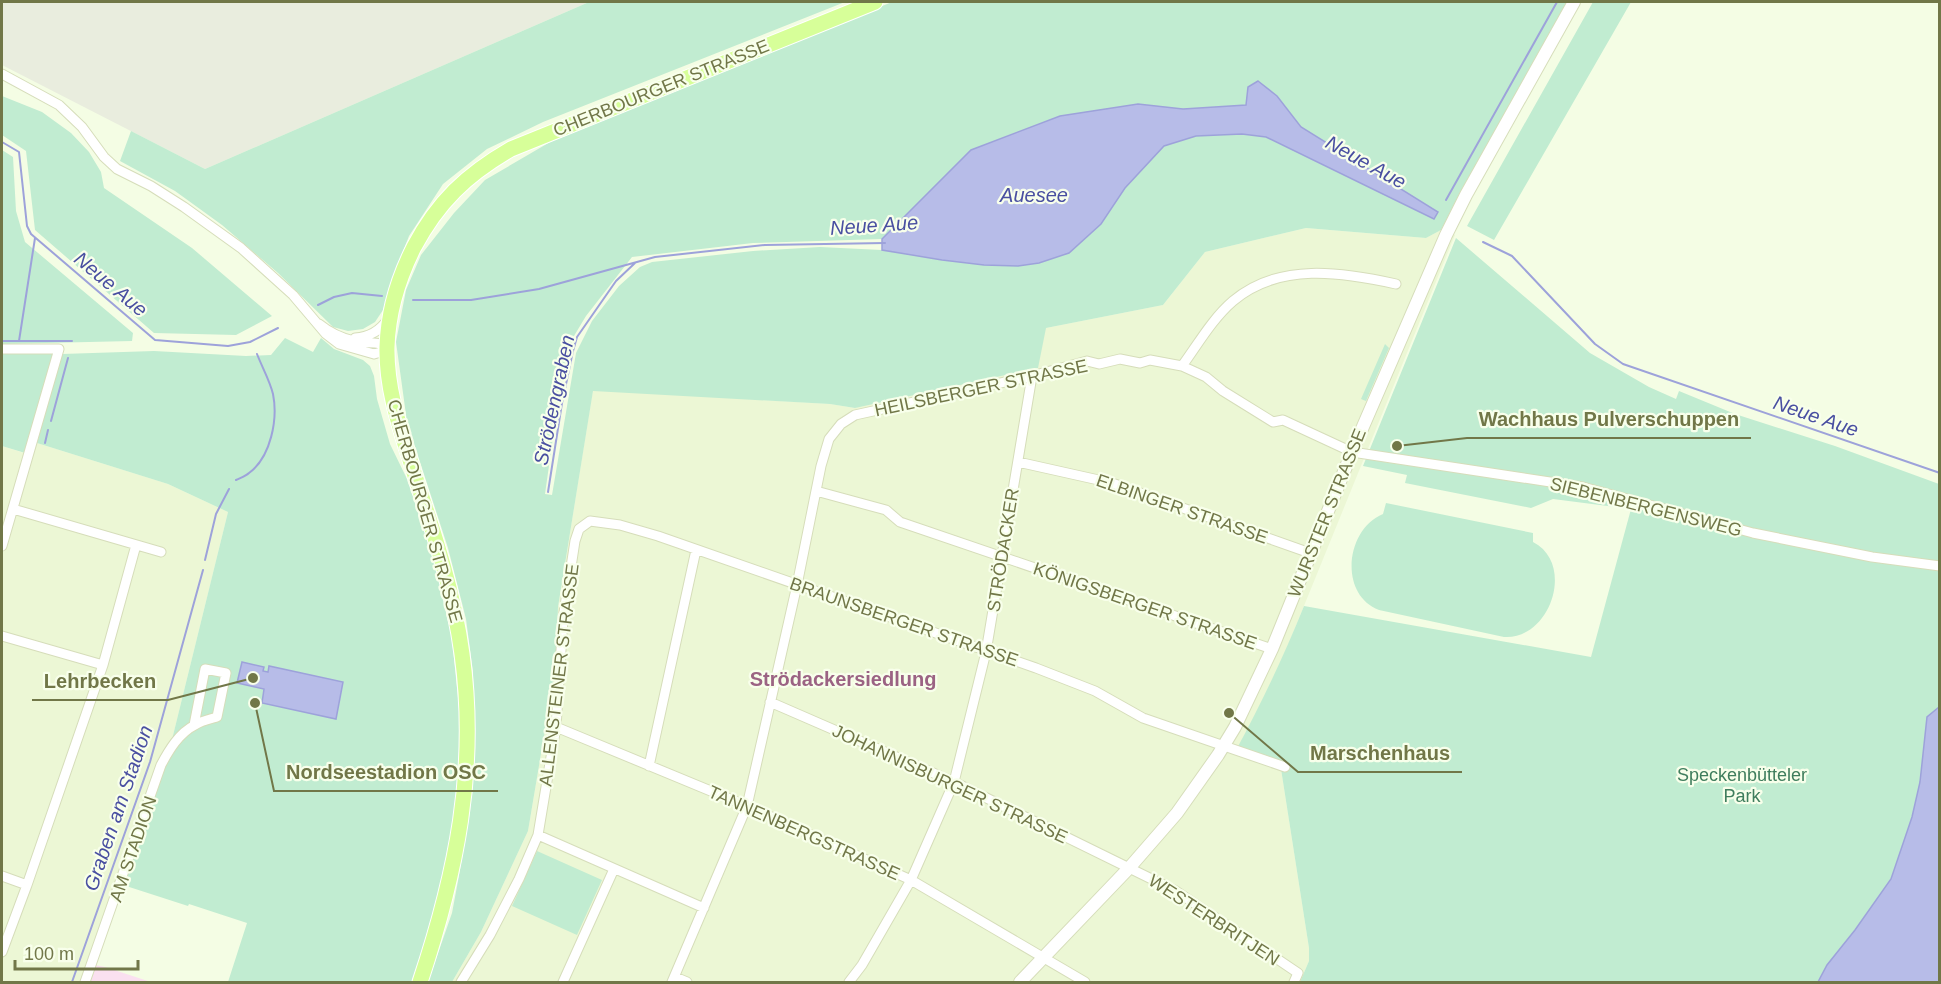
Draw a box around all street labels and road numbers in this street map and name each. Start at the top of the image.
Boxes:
street label: CHERBOURGER STRASSE [550,35,772,141]
street label: HEILSBERGER STRASSE [873,356,1089,420]
street label: CHERBOURGER STRASSE [384,397,466,625]
street label: WURSTER STRASSE [1284,426,1370,600]
street label: ELBINGER STRASSE [1094,470,1270,548]
street label: SIEBENBERGENSWEG [1548,473,1744,541]
street label: STRÖDACKER [983,487,1023,613]
street label: KÖNIGSBERGER STRASSE [1031,558,1259,654]
street label: ALLENSTEINER STRASSE [535,563,583,787]
street label: BRAUNSBERGER STRASSE [787,573,1021,671]
street label: JOHANNISBURGER STRASSE [829,721,1071,847]
street label: TANNENBERGSTRASSE [705,782,903,884]
street label: AM STADION [106,793,160,905]
street label: WESTERBRITJEN [1145,870,1283,970]

